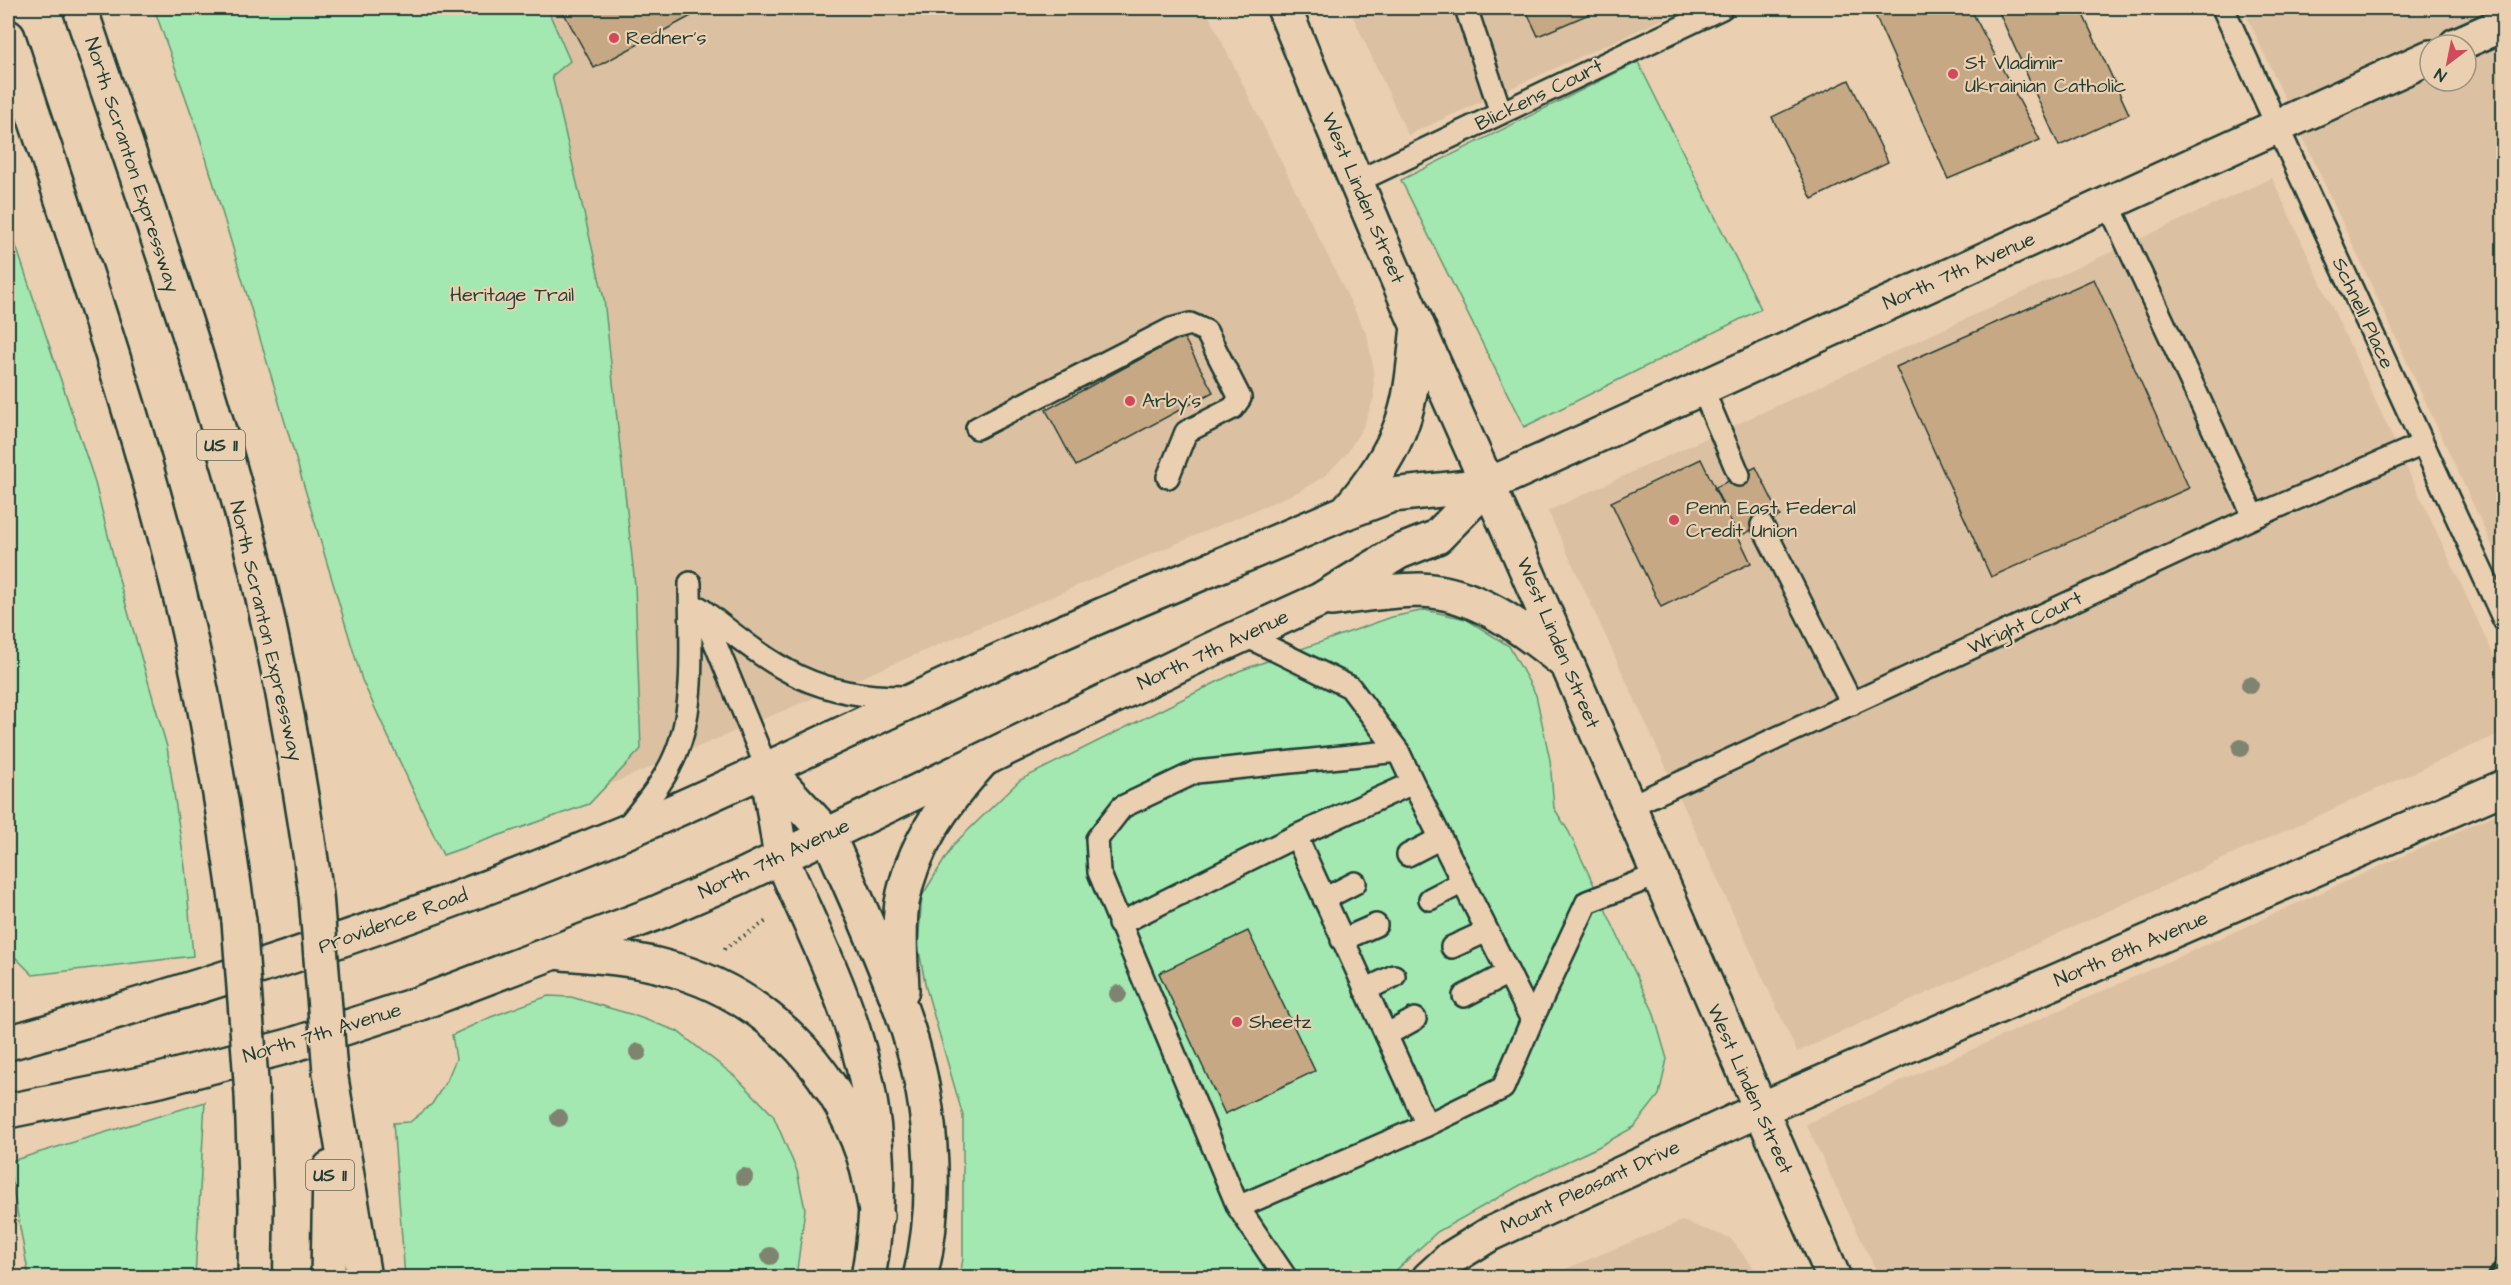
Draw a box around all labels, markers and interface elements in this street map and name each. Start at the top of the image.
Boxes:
place label: Redner's [626,24,706,52]
marker: Redner's [607,31,621,45]
north arrow [2418,33,2478,93]
street label: North Scranton Expressway [77,34,187,296]
place label: St Vladimir Ukrainian Catholic [1965,49,2127,100]
street label: Blickens Court [1470,52,1608,138]
text: N [2430,63,2451,87]
marker: St Vladimir Ukrainian Catholic [1946,67,1960,81]
street label: West Linden Street [1314,108,1412,288]
street label: North 7th Avenue [1878,225,2040,317]
street label: Schnell Place [2325,253,2401,373]
park label: Heritage Trail [450,281,574,310]
place label: Arby's [1142,387,1201,416]
marker: Arby's [1123,394,1137,408]
road number: US 11 [197,430,245,460]
place label: Penn East Federal Credit Union [1686,494,1856,545]
street label: North Scranton Expressway [221,498,310,764]
marker: Penn East Federal Credit Union [1667,513,1681,527]
street label: West Linden Street [1509,553,1607,733]
street label: Wright Court [1963,584,2087,663]
street label: North 7th Avenue [1133,603,1293,697]
street label: North 7th Avenue [694,812,854,906]
street label: Providence Road [314,881,472,961]
street label: North 8th Avenue [2050,904,2212,994]
street label: North 7th Avenue [239,996,405,1070]
street label: West Linden Street [1700,1000,1800,1178]
place label: Sheetz [1249,1008,1311,1036]
marker: Sheetz [1230,1015,1244,1029]
street label: Mount Pleasant Drive [1496,1133,1685,1241]
road number: US 11 [306,1160,354,1190]

